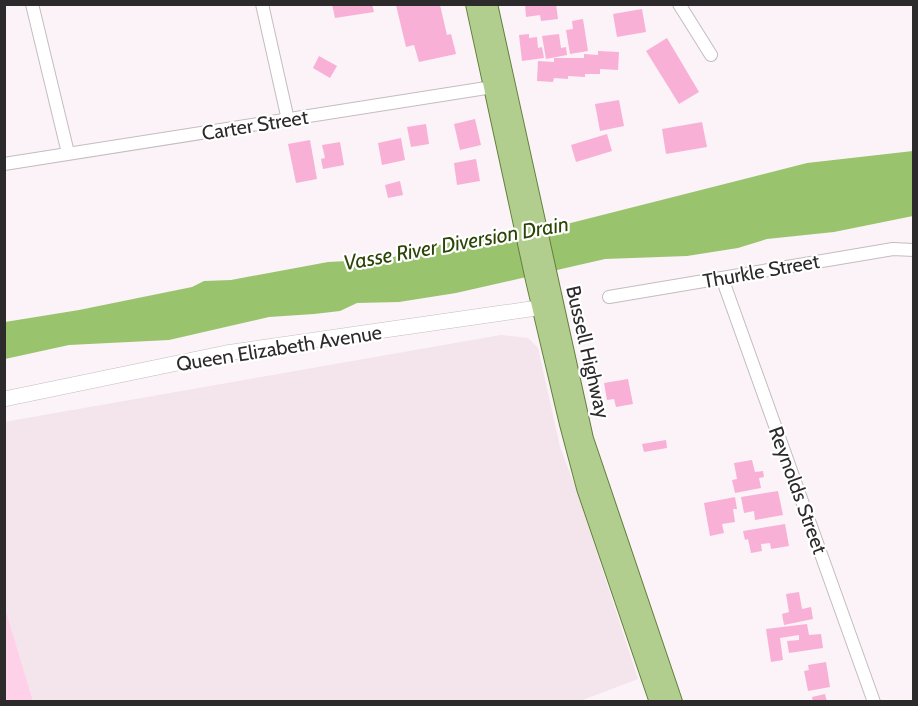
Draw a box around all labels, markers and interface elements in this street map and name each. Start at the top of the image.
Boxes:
street label: Carter Street [200,105,310,145]
water label: Vasse River Diversion Drain [342,211,570,275]
street label: Thurkle Street [701,249,821,293]
street label: Bussell Highway [561,283,615,421]
street label: Queen Elizabeth Avenue [174,320,384,376]
street label: Reynolds Street [764,423,832,557]

